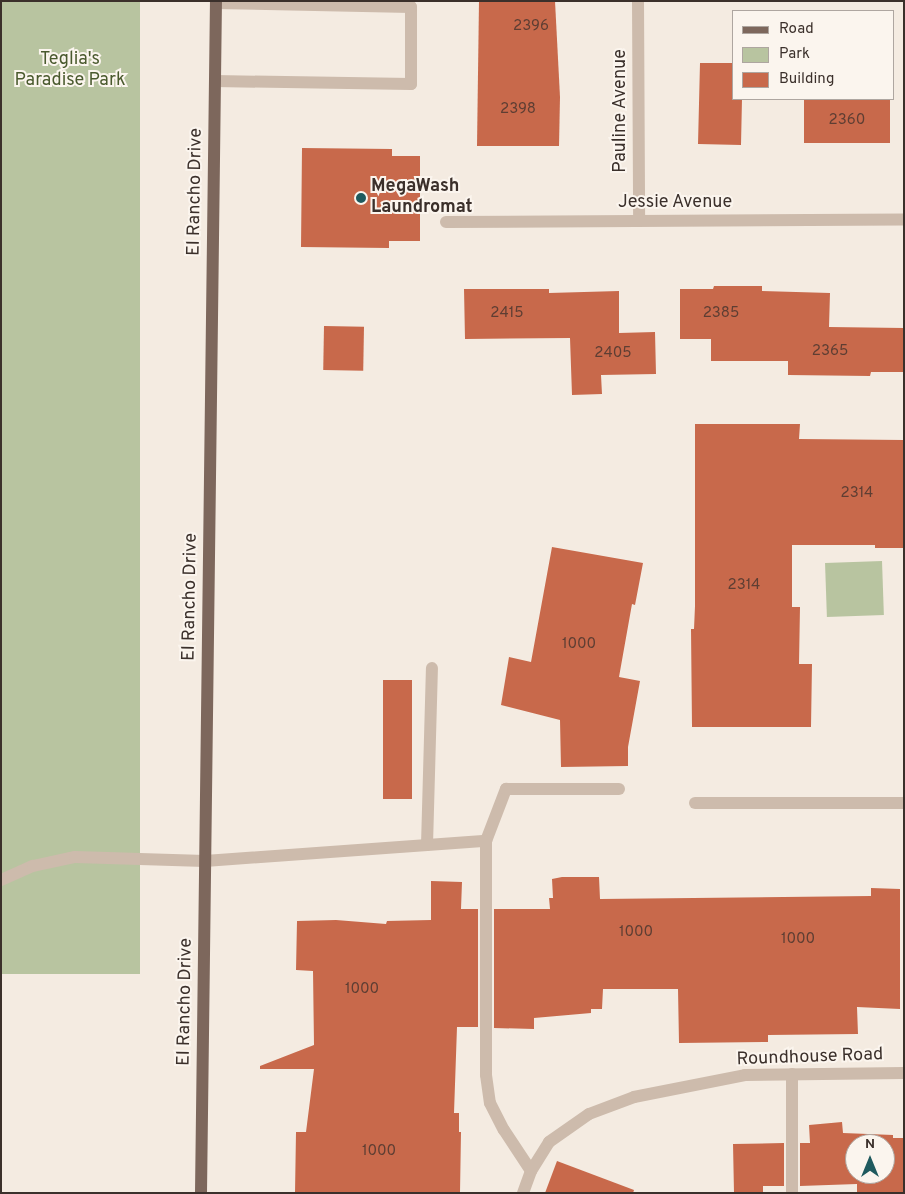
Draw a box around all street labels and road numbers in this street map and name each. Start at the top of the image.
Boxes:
street label: Pauline Avenue [610,49,632,173]
street label: El Rancho Drive [184,128,208,256]
street label: Jessie Avenue [618,192,732,214]
street label: El Rancho Drive [179,533,203,661]
street label: El Rancho Drive [174,938,198,1066]
street label: Roundhouse Road [736,1045,884,1071]

